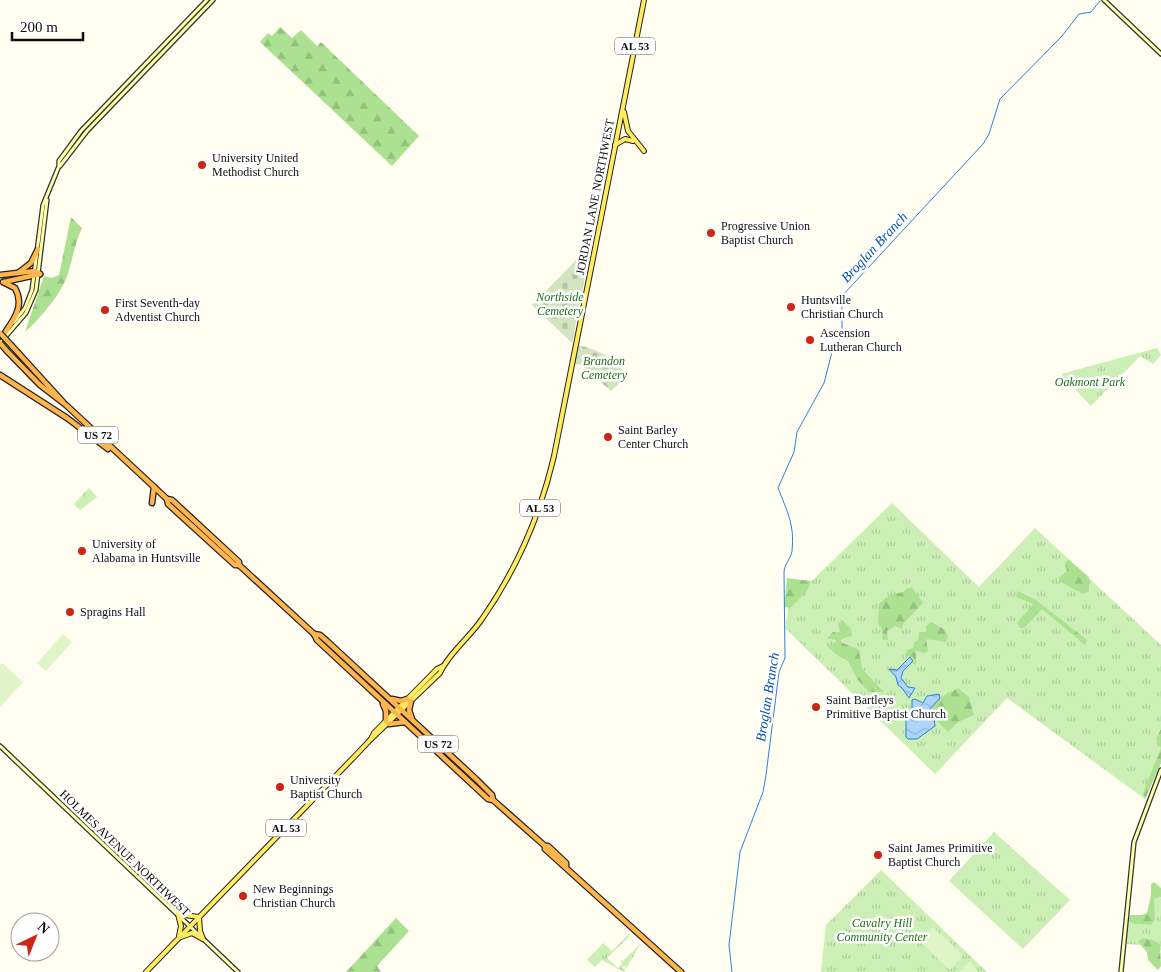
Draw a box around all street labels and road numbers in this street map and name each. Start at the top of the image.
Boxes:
road number: AL 53 [615,37,655,54]
street label: JORDAN LANE NORTHWEST [573,117,617,276]
road number: US 72 [78,426,118,444]
road number: AL 53 [520,499,560,516]
road number: US 72 [418,736,458,752]
street label: HOLMES AVENUE NORTHWEST [57,787,194,920]
road number: AL 53 [266,820,306,836]

